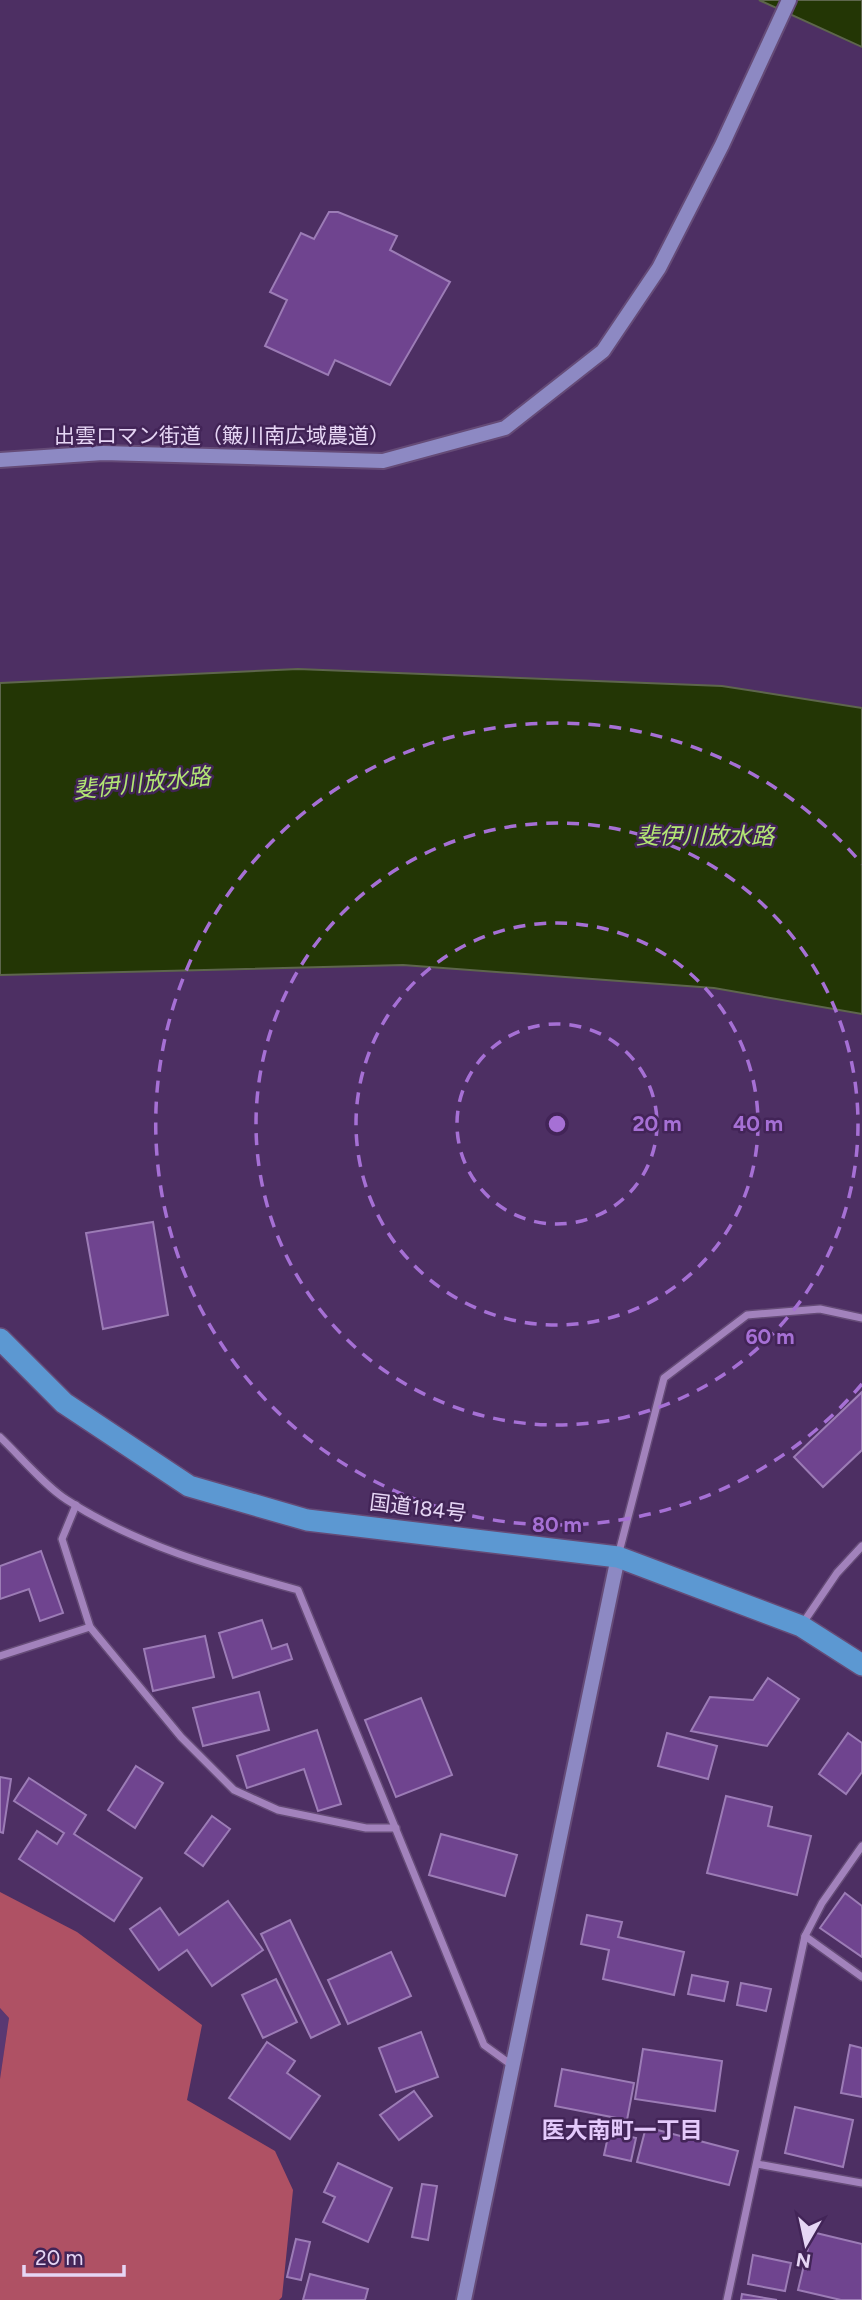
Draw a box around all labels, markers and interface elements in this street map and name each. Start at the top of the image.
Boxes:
street label: 出雲ロマン街道（簸川南広域農道） [54,423,390,448]
water label: 斐伊川放水路 [72,762,214,804]
water label: 斐伊川放水路 [636,822,776,850]
text: 20 m [632,1111,682,1136]
text: 40 m [733,1111,783,1136]
centre of rings [545,1112,569,1136]
text: 60 m [745,1324,795,1349]
street label: 国道184号 [368,1489,468,1526]
text: 80 m [532,1512,582,1537]
district label: 医大南町一丁目 [542,2116,703,2144]
north arrow [771,2209,841,2279]
scale bar [24,2234,124,2278]
text: 20 m [35,2245,83,2270]
text: N [794,2248,812,2273]

